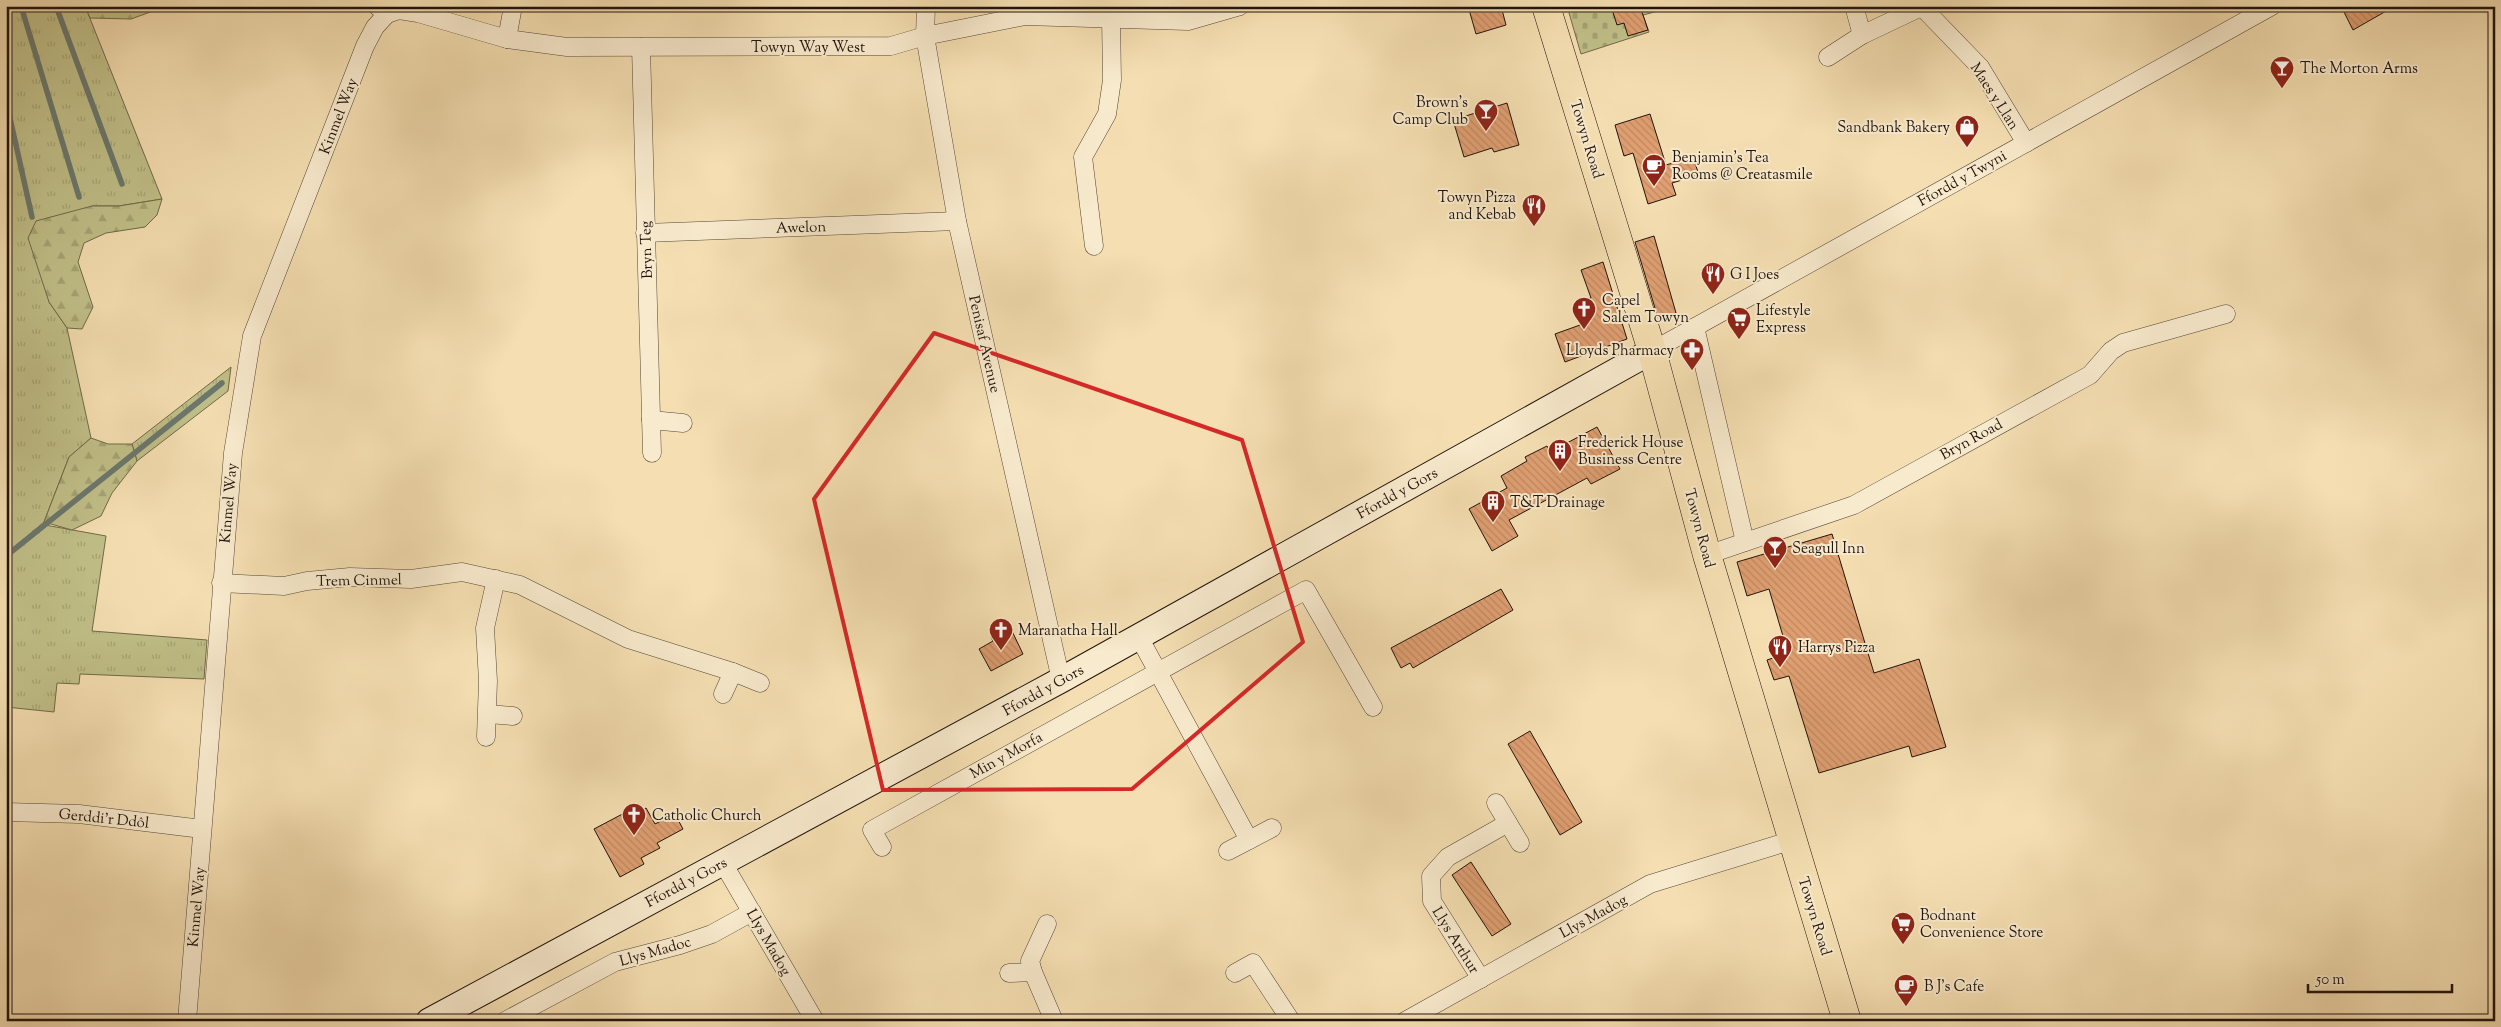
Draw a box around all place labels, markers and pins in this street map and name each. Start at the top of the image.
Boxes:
bar icon: The Morton Arms [2269,55,2295,89]
place label: The Morton Arms [2300,59,2418,80]
place label: Brown's Camp Club [1393,93,1468,131]
bar icon: Brown's Camp Club [1473,98,1499,132]
shop icon: Sandbank Bakery [1954,114,1980,148]
place label: Sandbank Bakery [1837,118,1951,139]
place label: Benjamin's Tea Rooms @ Creatasmile [1672,148,1813,186]
cafe icon: Benjamin's Tea Rooms @ Creatasmile [1641,153,1667,187]
place label: Towyn Pizza and Kebab [1437,188,1516,226]
restaurant icon: Towyn Pizza and Kebab [1521,193,1547,227]
restaurant icon: G I Joes [1700,261,1726,295]
place label: G I Joes [1730,265,1779,286]
place label: Capel Salem Towyn [1602,291,1689,329]
church icon: Capel Salem Towyn [1571,296,1597,330]
place label: Lifestyle Express [1756,301,1811,339]
supermarket icon: Lifestyle Express [1726,306,1752,340]
pharmacy icon: Lloyds Pharmacy [1679,337,1705,371]
place label: Lloyds Pharmacy [1566,341,1675,362]
place label: Frederick House Business Centre [1578,433,1684,471]
building icon: Frederick House Business Centre [1547,438,1573,472]
building icon: T&T Drainage [1480,489,1506,523]
place label: T&T Drainage [1510,493,1605,514]
bar icon: Seagull Inn [1762,535,1788,569]
place label: Seagull Inn [1792,539,1865,560]
church icon: Maranatha Hall [988,617,1014,651]
place label: Maranatha Hall [1018,621,1118,642]
restaurant icon: Harrys Pizza [1767,634,1793,668]
place label: Harrys Pizza [1798,638,1875,659]
church icon: Catholic Church [621,802,647,836]
place label: Catholic Church [652,806,762,827]
place label: Bodnant Convenience Store [1920,906,2043,944]
supermarket icon: Bodnant Convenience Store [1890,911,1916,945]
cafe icon: B J's Cafe [1893,973,1919,1007]
place label: B J's Cafe [1924,977,1984,998]

